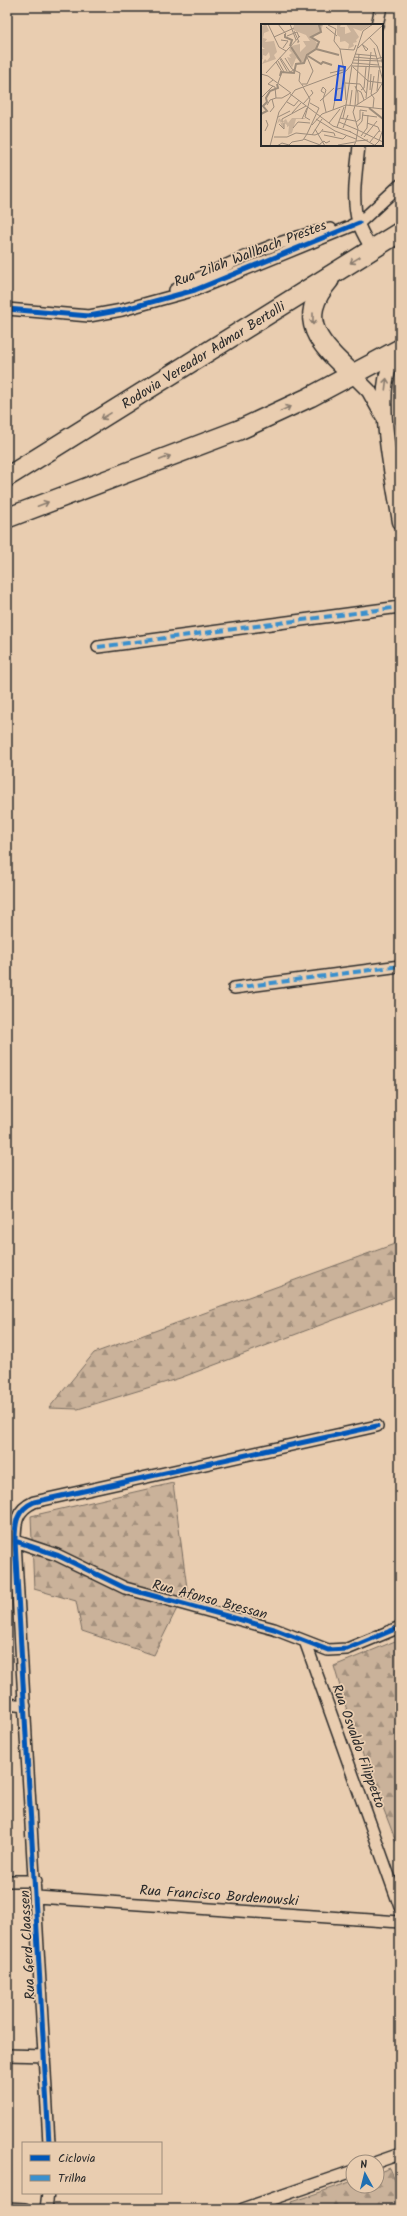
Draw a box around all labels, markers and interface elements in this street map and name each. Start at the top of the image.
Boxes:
inset map [261,24,383,146]
street label: Rua Zilah Wallbach Prestes [171,215,330,293]
one-way arrow [349,257,361,265]
street label: Rodovia Vereador Admar Bertolli [117,296,290,415]
one-way arrow [309,312,317,325]
one-way arrow [382,378,390,391]
one-way arrow [279,404,291,412]
one-way arrow [101,412,112,420]
one-way arrow [159,454,172,461]
one-way arrow [37,499,49,507]
street label: Rua Afonso Bressan [150,1574,270,1626]
street label: Rua Osvaldo Filippetto [325,1681,391,1812]
street label: Rua Francisco Bordenowski [139,1879,300,1913]
street label: Rua Gerd Claassen [14,1890,42,2000]
legend [22,2142,162,2194]
text: Ciclovia [58,2149,96,2168]
north arrow [345,2154,385,2194]
text: N [359,2156,368,2174]
text: Trilha [58,2169,87,2188]

